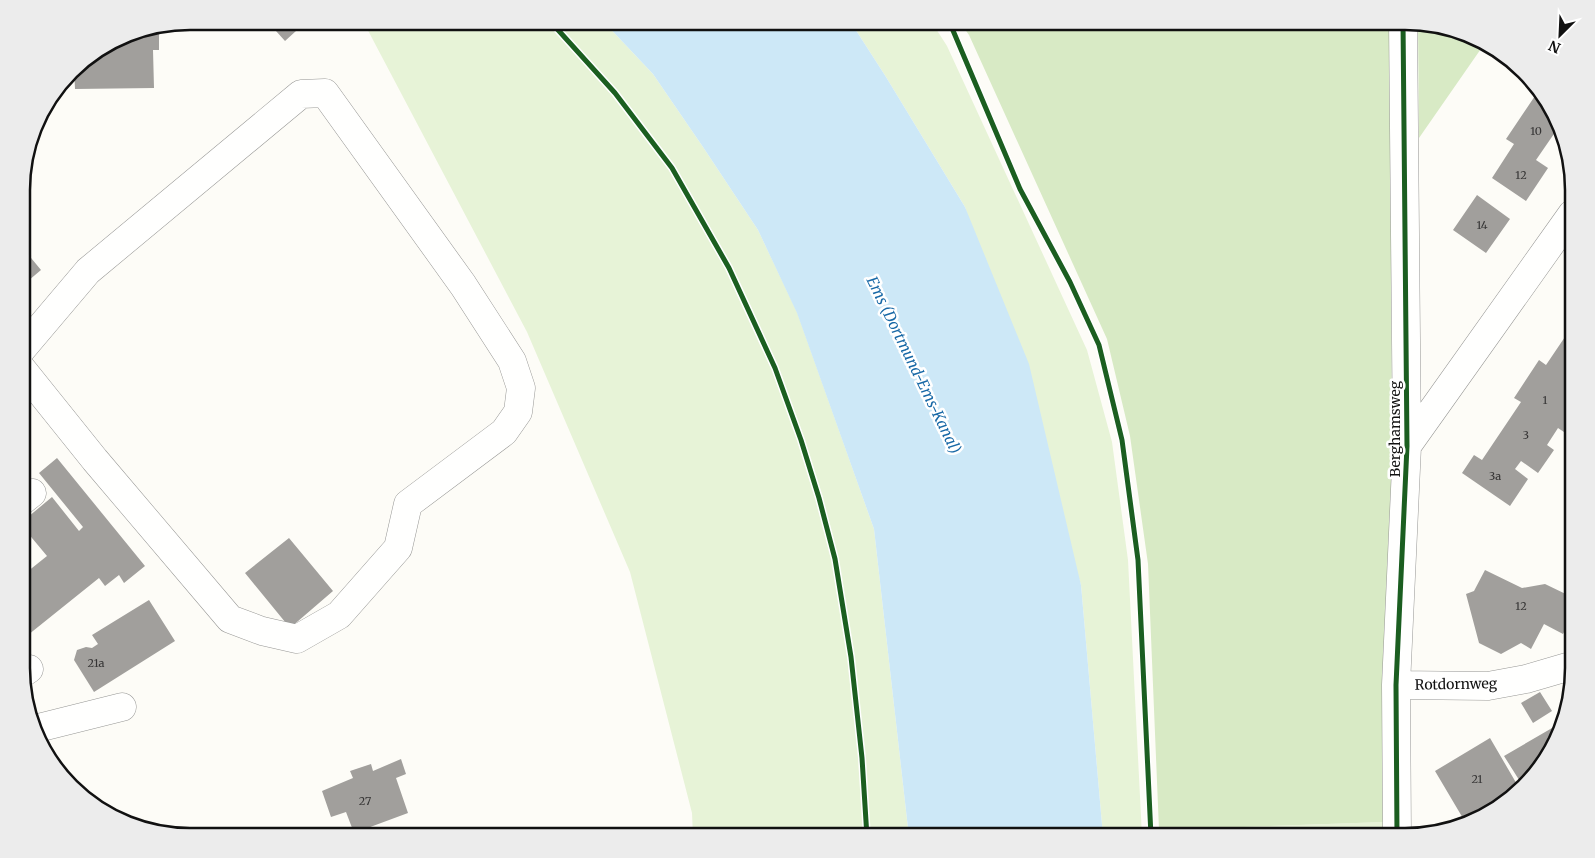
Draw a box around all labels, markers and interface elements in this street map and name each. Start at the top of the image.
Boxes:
north arrow [1535,10,1585,60]
text: N [1546,36,1563,57]
house number: 10 [1530,124,1542,138]
house number: 12 [1515,168,1527,182]
house number: 14 [1476,218,1488,232]
water label: Ems (Dortmund-Ems-Kanal) [863,273,965,457]
street label: Berghamsweg [1386,380,1404,477]
house number: 1 [1543,393,1548,407]
house number: 3 [1523,428,1529,442]
house number: 3a [1489,469,1501,483]
house number: 12 [1515,599,1527,613]
house number: 21a [87,656,105,670]
street label: Rotdornweg [1415,674,1498,694]
house number: 21 [1471,772,1483,786]
house number: 27 [359,794,371,808]

